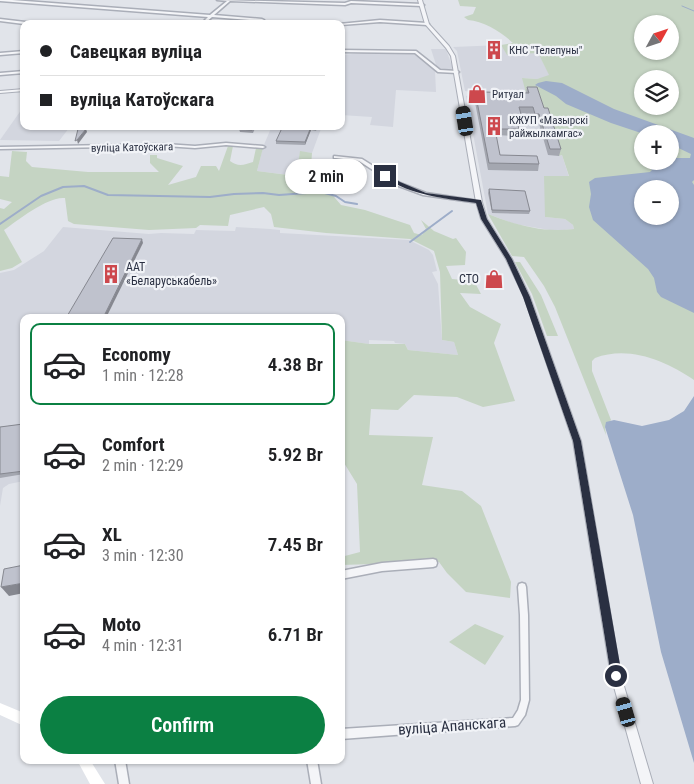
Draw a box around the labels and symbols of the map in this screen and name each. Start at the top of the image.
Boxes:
north arrow [634,15,679,60]
building icon: КНС "Телепуны" [483,39,505,61]
place label: КНС "Телепуны" [509,44,582,57]
shop icon: Ритуал [466,83,488,105]
place label: Ритуал [492,88,524,101]
car [455,105,474,137]
place label: КЖУП «Мазырскі райжылкамгас» [509,114,588,140]
building icon: КЖУП «Мазырскі райжылкамгас» [483,115,505,137]
street label: вуліца Катоўскага [91,140,173,155]
callout: 2 min [285,158,368,194]
route end [374,165,396,187]
place label: ААТ «Беларуськабель» [126,260,217,288]
building icon: ААТ «Беларуськабель» [100,263,122,285]
shop icon: СТО [483,268,505,290]
place label: СТО [459,272,479,286]
route start [605,665,627,687]
car [614,696,637,728]
street label: вуліца Апанскага [397,713,507,739]

